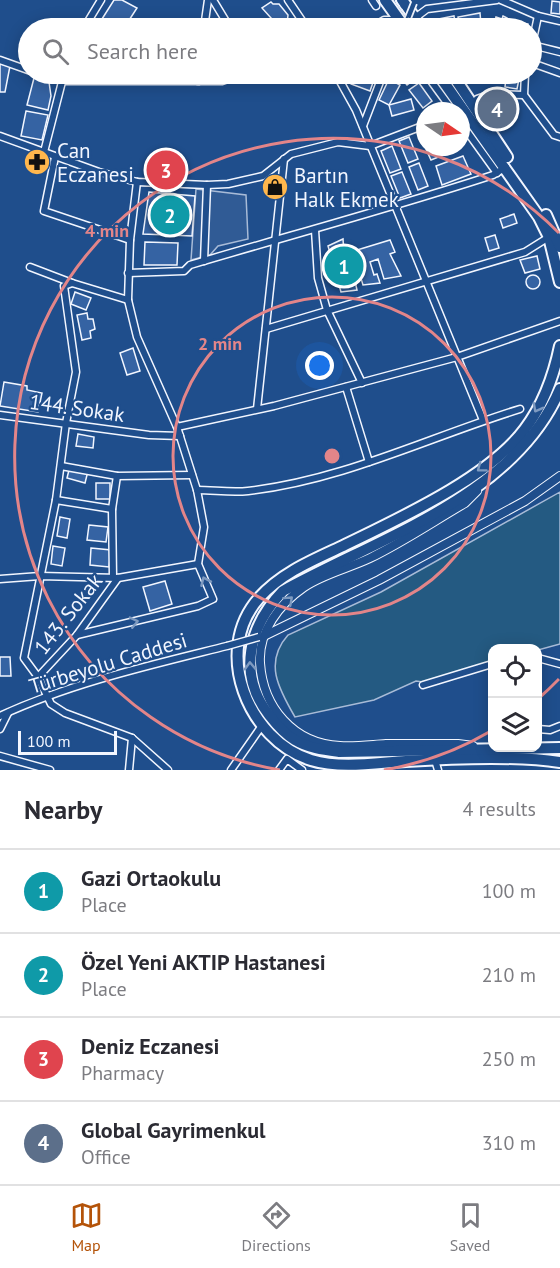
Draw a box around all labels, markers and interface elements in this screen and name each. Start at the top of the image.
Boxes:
search box [18,18,542,84]
icon: search [39,35,72,68]
text: Search here [87,37,198,65]
pin: 4 [478,86,516,132]
north arrow [416,102,470,156]
place label: Can Eczanesi [57,137,134,188]
pharmacy icon: Can Eczanesi [22,147,52,177]
pin: 3 [146,148,186,192]
place label: Bartın Halk Ekmek [294,162,399,213]
shop icon: Bartın Halk Ekmek [260,172,290,202]
pin: 2 [150,192,190,238]
text: 4 min [85,219,129,242]
pin: 1 [324,244,364,288]
text: 2 min [198,332,242,355]
your location [305,351,334,380]
street label: 144. Sokak [28,388,126,428]
one-way arrow [533,402,544,412]
centre of rings [322,446,342,466]
one-way arrow [477,461,488,472]
street label: 143. Sokak [28,568,108,660]
one-way arrow [201,577,213,588]
one-way arrow [282,596,293,607]
one-way arrow [129,616,139,629]
street label: Türbeyolu Caddesi [26,626,190,700]
map controls [488,644,542,752]
button: locate [488,644,542,698]
one-way arrow [244,661,256,670]
button: layers [488,698,542,752]
scale bar [18,728,117,756]
text: 100 m [27,731,70,751]
text: Nearby [24,793,102,826]
text: 4 results [463,796,536,822]
text: Gazi Ortaokulu [81,864,221,892]
text: 1 [38,878,49,904]
text: 100 m [482,878,536,904]
text: Place [81,892,127,918]
text: Özel Yeni AKTIP Hastanesi [81,948,326,976]
text: 2 [38,962,49,988]
text: 210 m [482,962,536,988]
text: Place [81,976,127,1002]
text: Deniz Eczanesi [81,1032,220,1060]
text: 3 [38,1046,49,1072]
text: 250 m [482,1046,536,1072]
text: Pharmacy [81,1060,164,1086]
text: Global Gayrimenkul [81,1116,266,1144]
text: 4 [38,1130,49,1156]
text: 310 m [482,1130,536,1156]
text: Office [81,1144,131,1170]
tab: Map [70,1199,103,1255]
tab: Directions [242,1199,311,1255]
tab: Saved [450,1199,490,1255]

